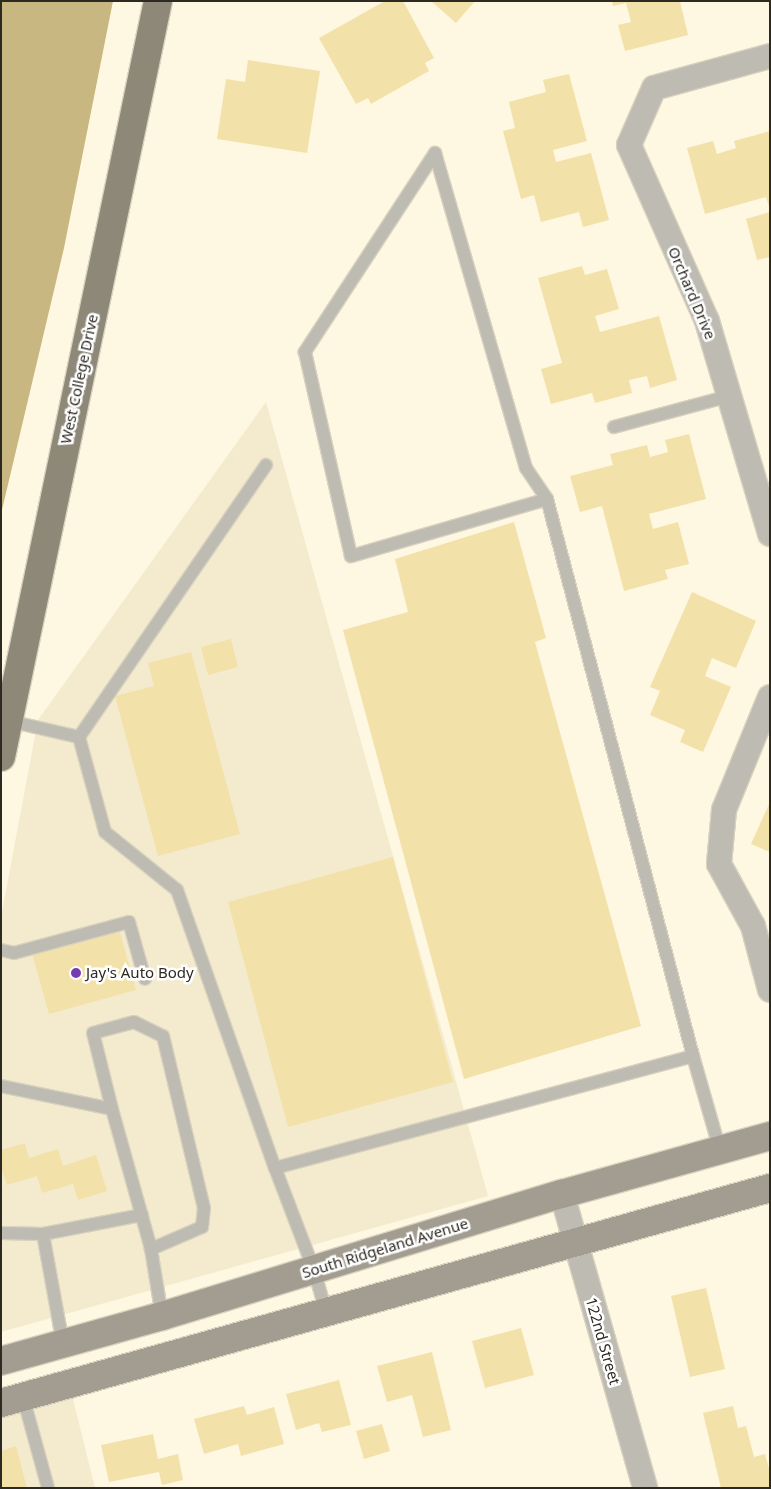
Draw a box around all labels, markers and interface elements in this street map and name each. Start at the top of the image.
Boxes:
street label: Orchard Drive [664,244,720,342]
street label: West College Drive [56,313,102,445]
place label: Jay's Auto Body [86,964,194,982]
marker: Jay's Auto Body [70,967,82,979]
street label: South Ridgeland Avenue [300,1214,470,1282]
street label: 122nd Street [582,1295,624,1387]

